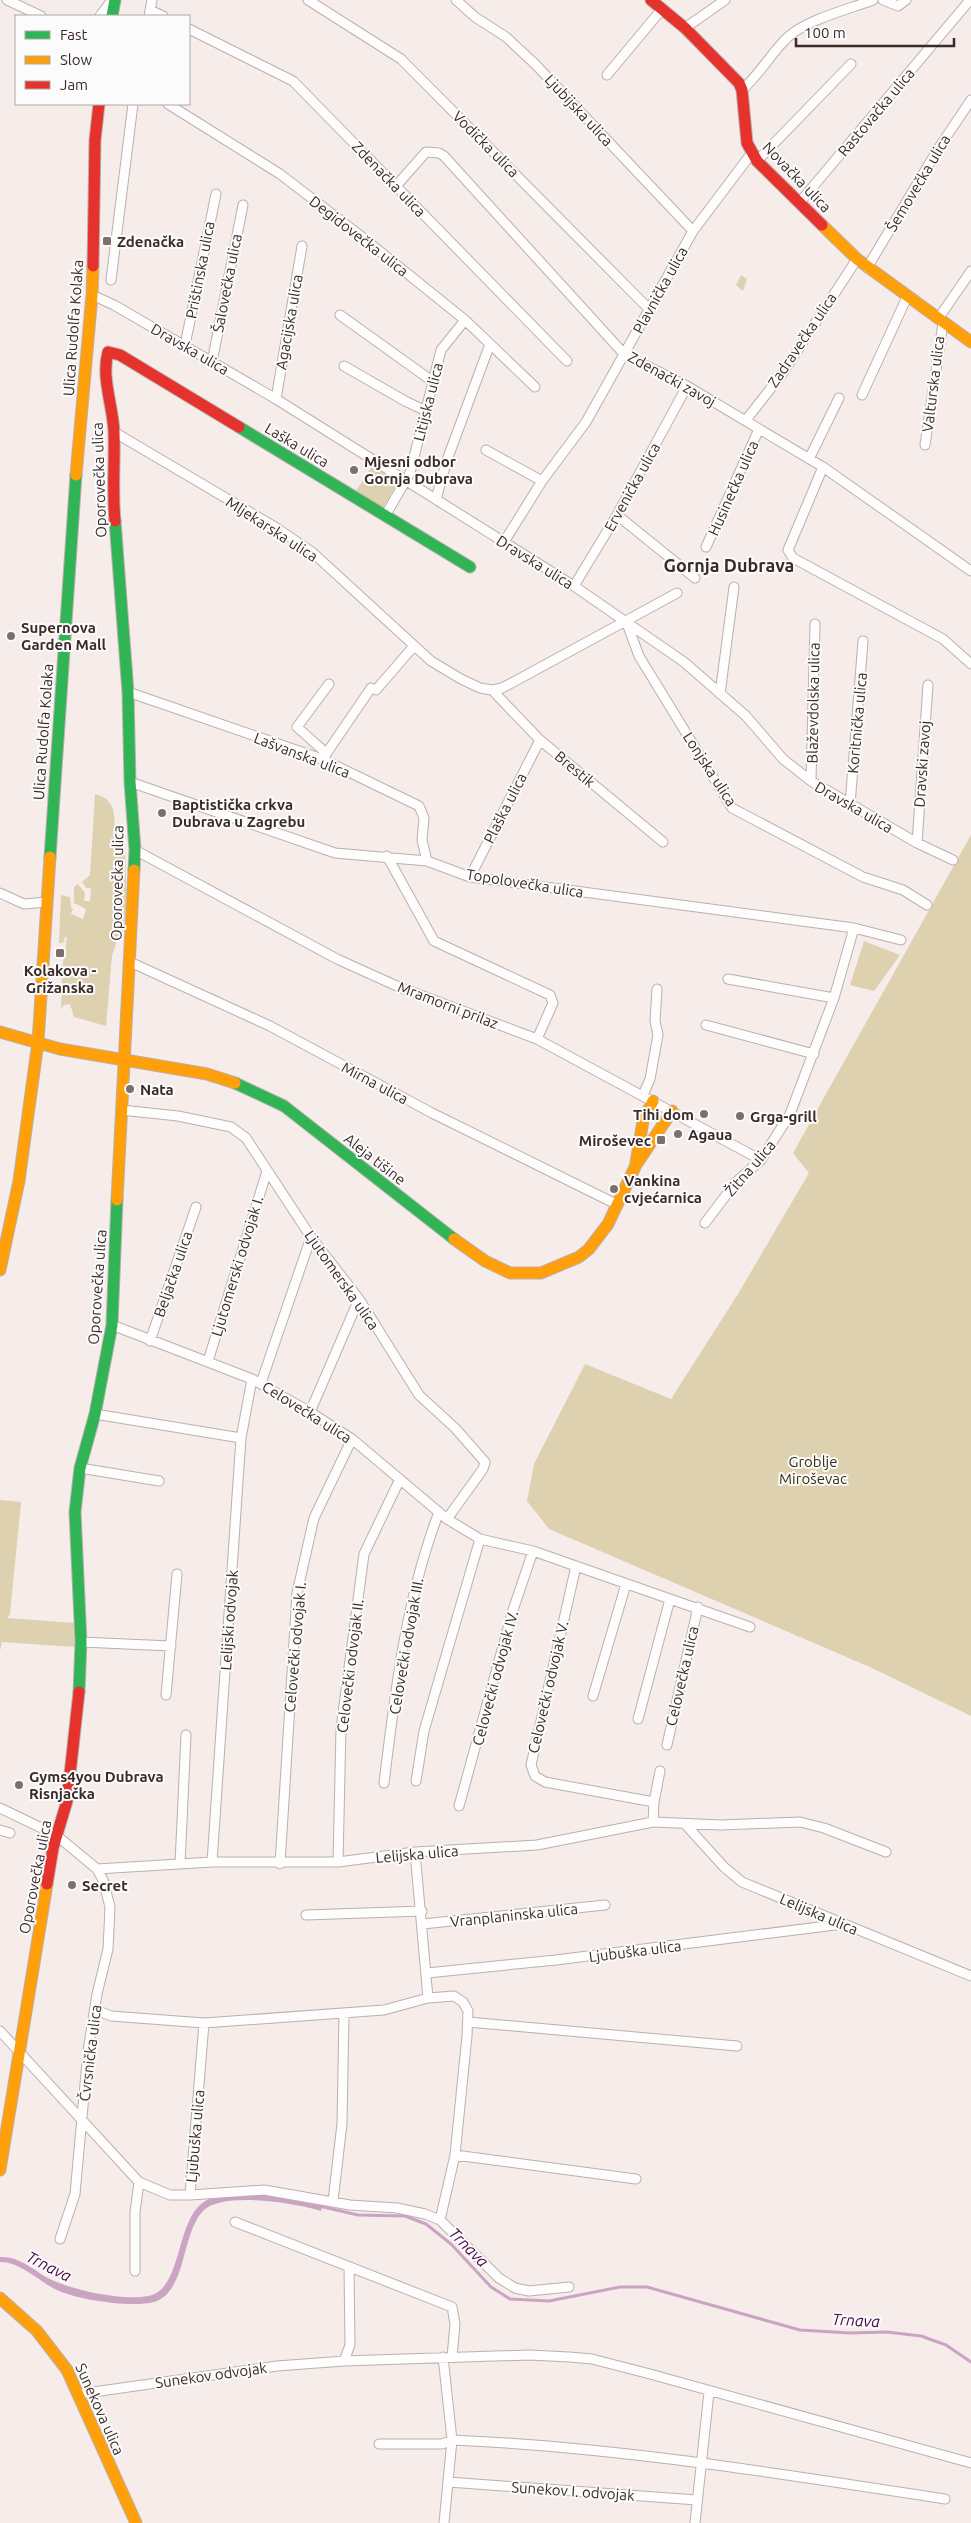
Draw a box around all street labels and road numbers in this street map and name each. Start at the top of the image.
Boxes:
street label: Rastovačka ulica [834,65,918,159]
street label: Ljubijska ulica [541,71,617,149]
street label: Vodička ulica [449,107,523,181]
street label: Šemovečka ulica [882,132,954,234]
street label: Zdenačka ulica [349,138,429,220]
street label: Novačka ulica [759,138,835,216]
street label: Degidovečka ulica [306,192,412,280]
street label: Prištinska ulica [182,220,218,320]
street label: Šalovečka ulica [209,232,245,334]
street label: Plavnička ulica [629,244,691,336]
street label: Ulica Rudolfa Kolaka [60,259,86,397]
street label: Agacijska ulica [272,273,306,371]
street label: Zadravečka ulica [764,289,840,391]
street label: Dravska ulica [148,320,232,378]
street label: Valturska ulica [919,335,947,433]
street label: Zdenački zavoj [625,348,719,410]
street label: Litijska ulica [410,361,446,443]
street label: Laška ulica [262,419,332,471]
street label: Oporovečka ulica [88,422,110,538]
street label: Husinečka ulica [704,438,762,538]
street label: Ervenička ulica [601,440,663,534]
street label: Mljekarska ulica [223,493,321,565]
street label: Dravska ulica [493,532,577,592]
street label: Blaževdolska ulica [803,642,823,764]
street label: Ulica Rudolfa Kolaka [30,663,56,801]
street label: Koritnička ulica [844,672,870,774]
street label: Dravski zavoj [910,720,934,808]
street label: Lašvanska ulica [252,729,352,781]
street label: Lonjska ulica [680,729,740,809]
street label: Brestik [551,747,599,791]
street label: Plaška ulica [480,770,530,846]
street label: Dravska ulica [812,778,896,836]
street label: Oporovečka ulica [107,825,127,941]
street label: Topolovečka ulica [465,865,585,901]
street label: Mramorni prilaz [395,978,501,1032]
street label: Mirna ulica [339,1058,411,1108]
street label: Aleja tišine [341,1130,409,1188]
street label: Žitna ulica [721,1137,779,1199]
street label: Ljutomerski odvojak I. [208,1194,266,1338]
street label: Ljutomerska ulica [301,1227,383,1333]
street label: Oporovečka ulica [84,1229,110,1345]
street label: Beljačka ulica [150,1229,196,1319]
street label: Celovečka ulica [259,1378,355,1446]
street label: Lelijski odvojak [217,1569,241,1671]
street label: Celovečki odvojak III. [386,1576,426,1716]
street label: Celovečki odvojak I. [281,1581,309,1713]
street label: Celovečki odvojak II. [333,1598,367,1734]
street label: Celovečki odvojak IV. [469,1608,521,1748]
street label: Celovečki odvojak V. [524,1619,572,1755]
street label: Celovečka ulica [662,1624,702,1728]
street label: Oporovečka ulica [16,1819,54,1935]
street label: Lelijska ulica [375,1842,459,1866]
street label: Lelijska ulica [777,1890,861,1938]
street label: Vranplaninska ulica [449,1900,579,1930]
street label: Ljubuška ulica [588,1937,682,1965]
street label: Čvrsnička ulica [76,2004,104,2102]
street label: Ljubuška ulica [182,2089,208,2183]
street label: Sunekov odvojak [154,2359,268,2391]
street label: Sunekova ulica [72,2361,128,2457]
street label: Sunekov I. odvojak [511,2478,636,2504]

